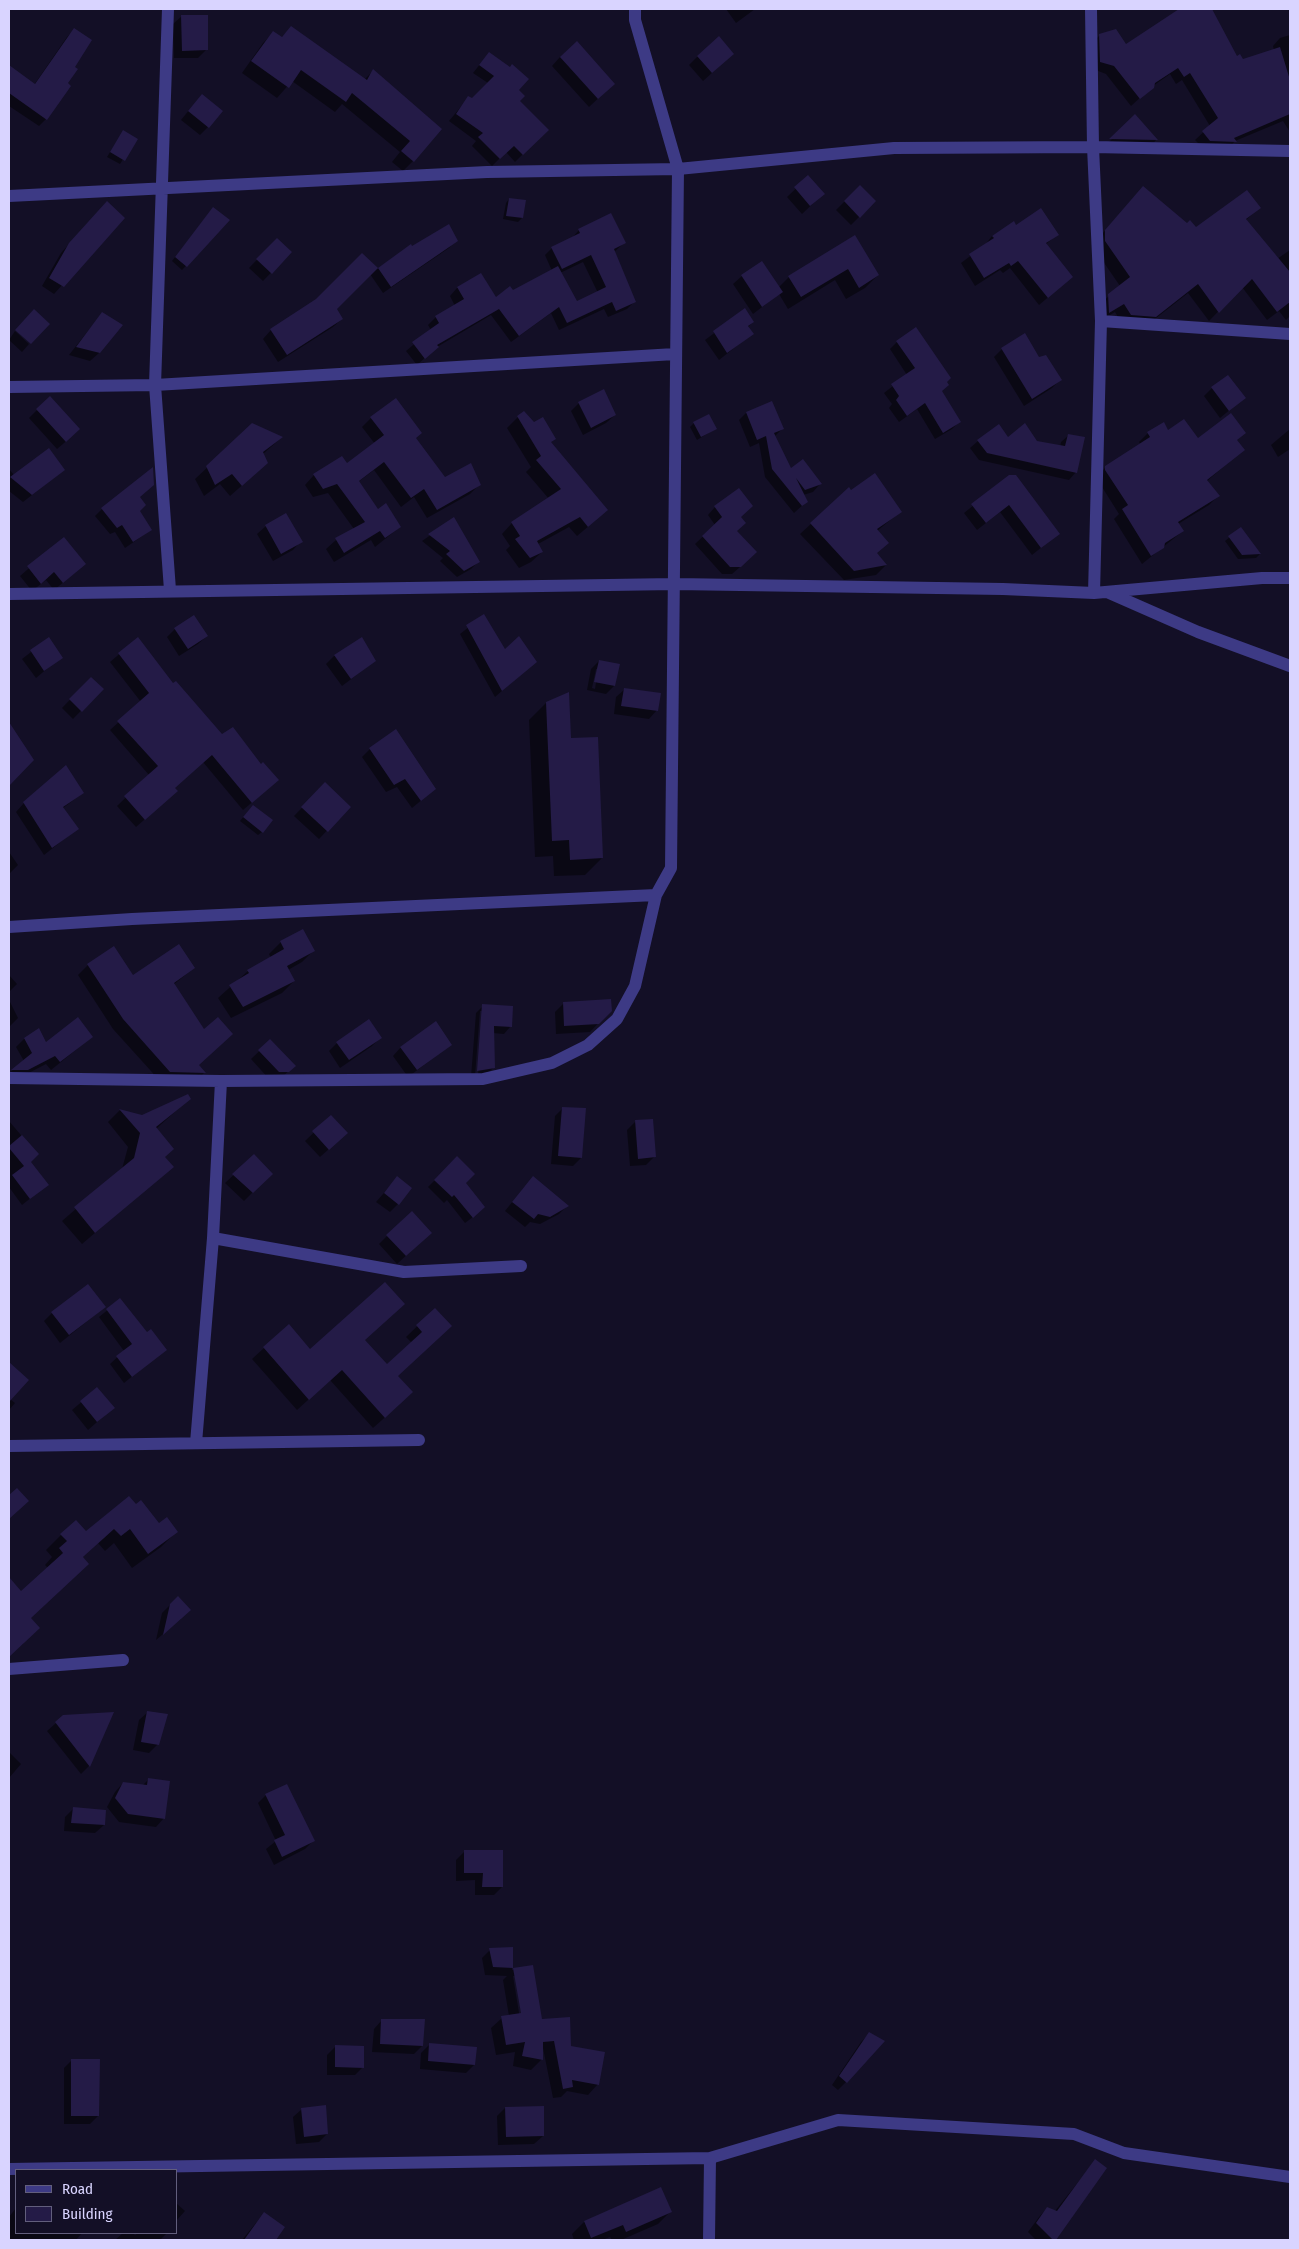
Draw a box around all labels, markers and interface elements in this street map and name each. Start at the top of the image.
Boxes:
legend [15,2169,178,2234]
text: Road [62,2180,93,2198]
text: Building [62,2205,113,2223]

